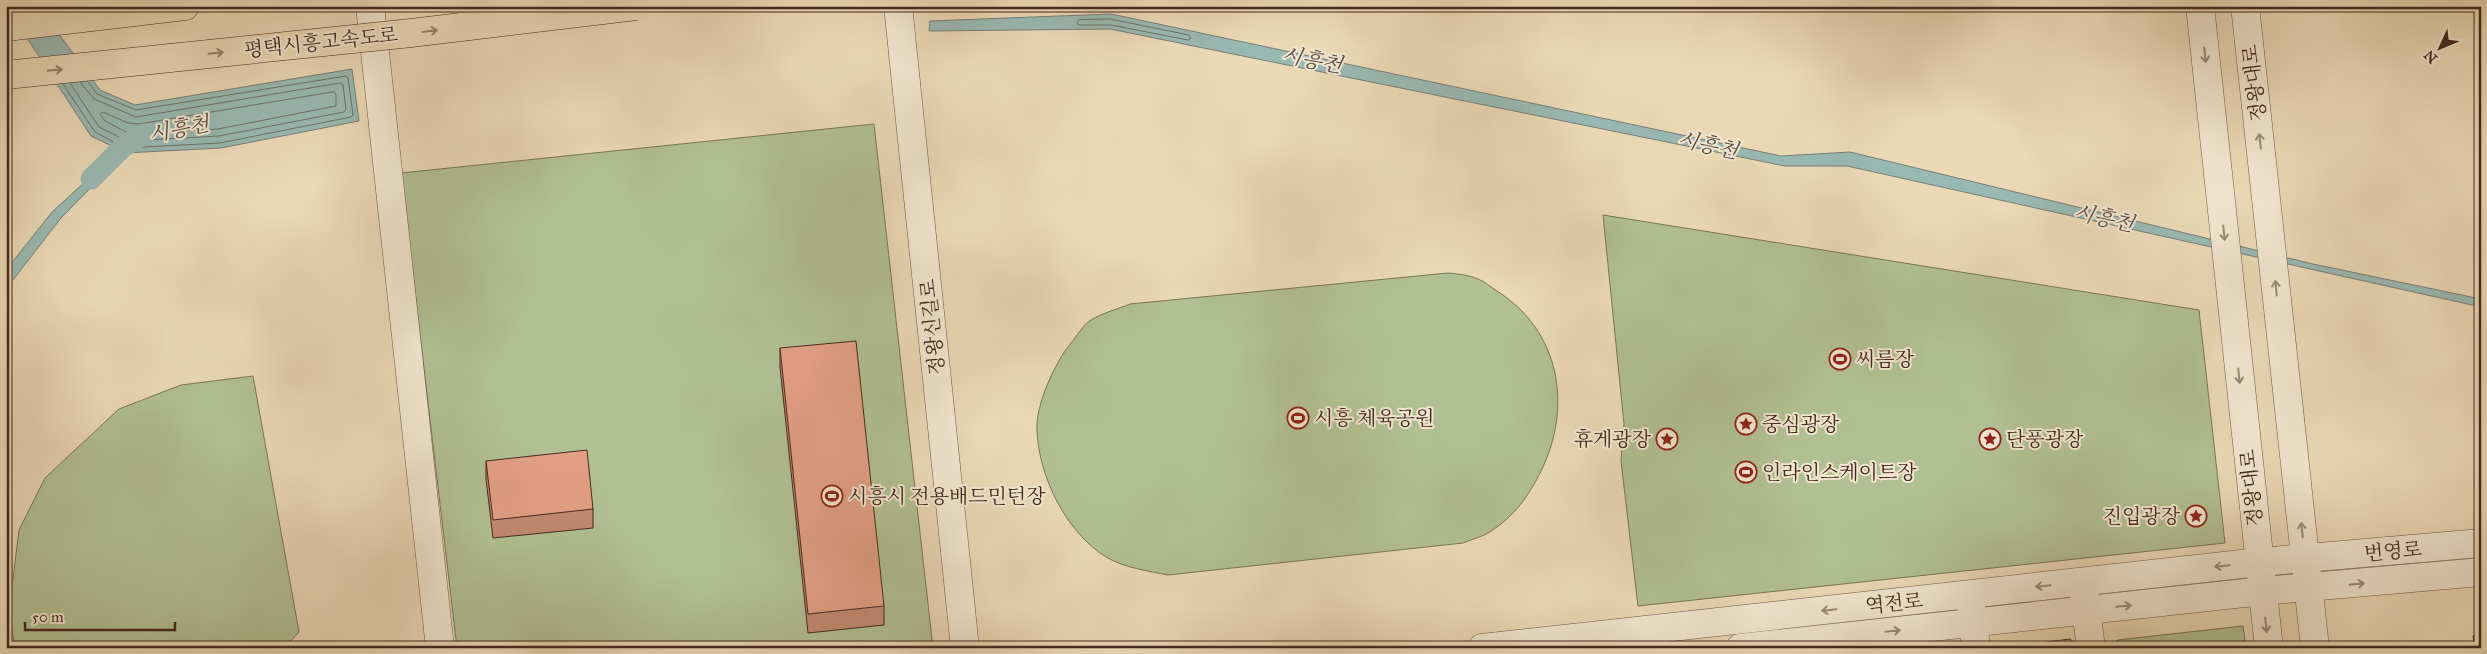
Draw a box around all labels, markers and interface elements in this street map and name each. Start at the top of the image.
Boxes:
street label: 평택시흥고속도로 [243,22,399,62]
north arrow [2414,22,2464,72]
one-way arrow [422,26,438,36]
water label: 시흥천 [1280,41,1346,79]
street label: 정왕대로 [2237,43,2271,123]
one-way arrow [2201,46,2210,62]
text: N [2421,46,2441,67]
one-way arrow [208,48,224,58]
one-way arrow [46,65,62,75]
water label: 시흥천 [147,110,213,148]
water label: 시흥천 [1675,125,1742,165]
one-way arrow [2255,133,2265,149]
water label: 시흥천 [2071,198,2138,238]
one-way arrow [2219,224,2229,240]
street label: 정왕신길로 [915,278,949,376]
one-way arrow [2271,280,2281,296]
sports icon: 씨름장 [1828,347,1852,371]
place label: 씨름장 [1856,347,1915,371]
one-way arrow [2234,368,2244,384]
sports icon: 시흥 체육공원 [1286,406,1310,430]
place label: 시흥 체육공원 [1314,406,1434,430]
place icon: 중심광장 [1734,412,1758,436]
place label: 중심광장 [1762,412,1840,436]
place label: 휴게광장 [1574,427,1652,451]
place icon: 휴게광장 [1655,427,1679,451]
place icon: 단풍광장 [1978,427,2002,451]
place label: 단풍광장 [2006,427,2084,451]
street label: 정왕대로 [2235,448,2267,528]
sports icon: 인라인스케이트장 [1734,460,1758,484]
place label: 인라인스케이트장 [1762,460,1917,484]
sports icon: 시흥시 전용배드민턴장 [820,484,844,508]
place label: 시흥시 전용배드민턴장 [848,484,1046,508]
place label: 진입광장 [2103,504,2181,528]
place icon: 진입광장 [2184,504,2208,528]
one-way arrow [2297,522,2307,538]
street label: 번영로 [2363,537,2423,565]
one-way arrow [2214,561,2230,571]
one-way arrow [2349,579,2365,588]
one-way arrow [2035,581,2051,591]
street label: 역전로 [1864,588,1924,618]
scale bar [25,599,175,631]
one-way arrow [2116,601,2132,611]
one-way arrow [1822,605,1838,615]
text: 50 m [32,608,64,626]
one-way arrow [2261,616,2271,632]
one-way arrow [1884,626,1900,636]

